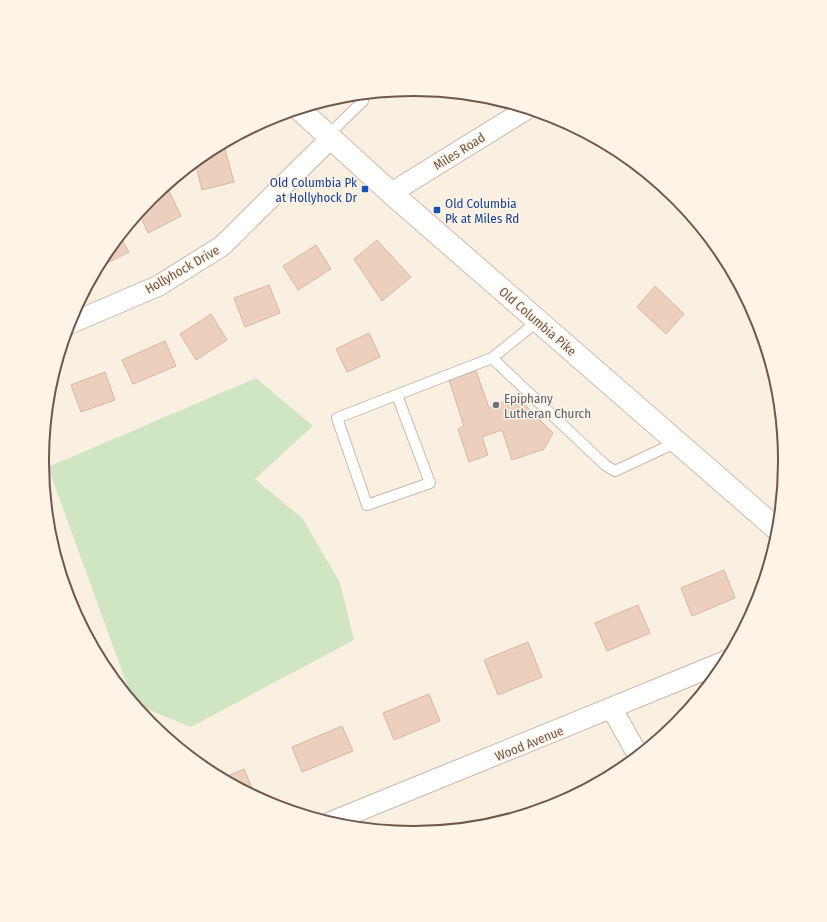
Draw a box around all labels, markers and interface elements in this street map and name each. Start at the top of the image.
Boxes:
street label: Miles Road [431,130,488,173]
place label: Old Columbia Pk at Hollyhock Dr [270,175,358,205]
marker: Old Columbia Pk at Hollyhock Dr [360,184,370,194]
place label: Old Columbia Pk at Miles Rd [445,196,519,226]
marker: Old Columbia Pk at Miles Rd [432,205,442,215]
street label: Hollyhock Drive [142,242,222,297]
street label: Old Columbia Pike [496,284,579,359]
place label: Epiphany Lutheran Church [504,391,591,421]
marker: Epiphany Lutheran Church [491,400,501,410]
street label: Wood Avenue [493,723,566,764]

